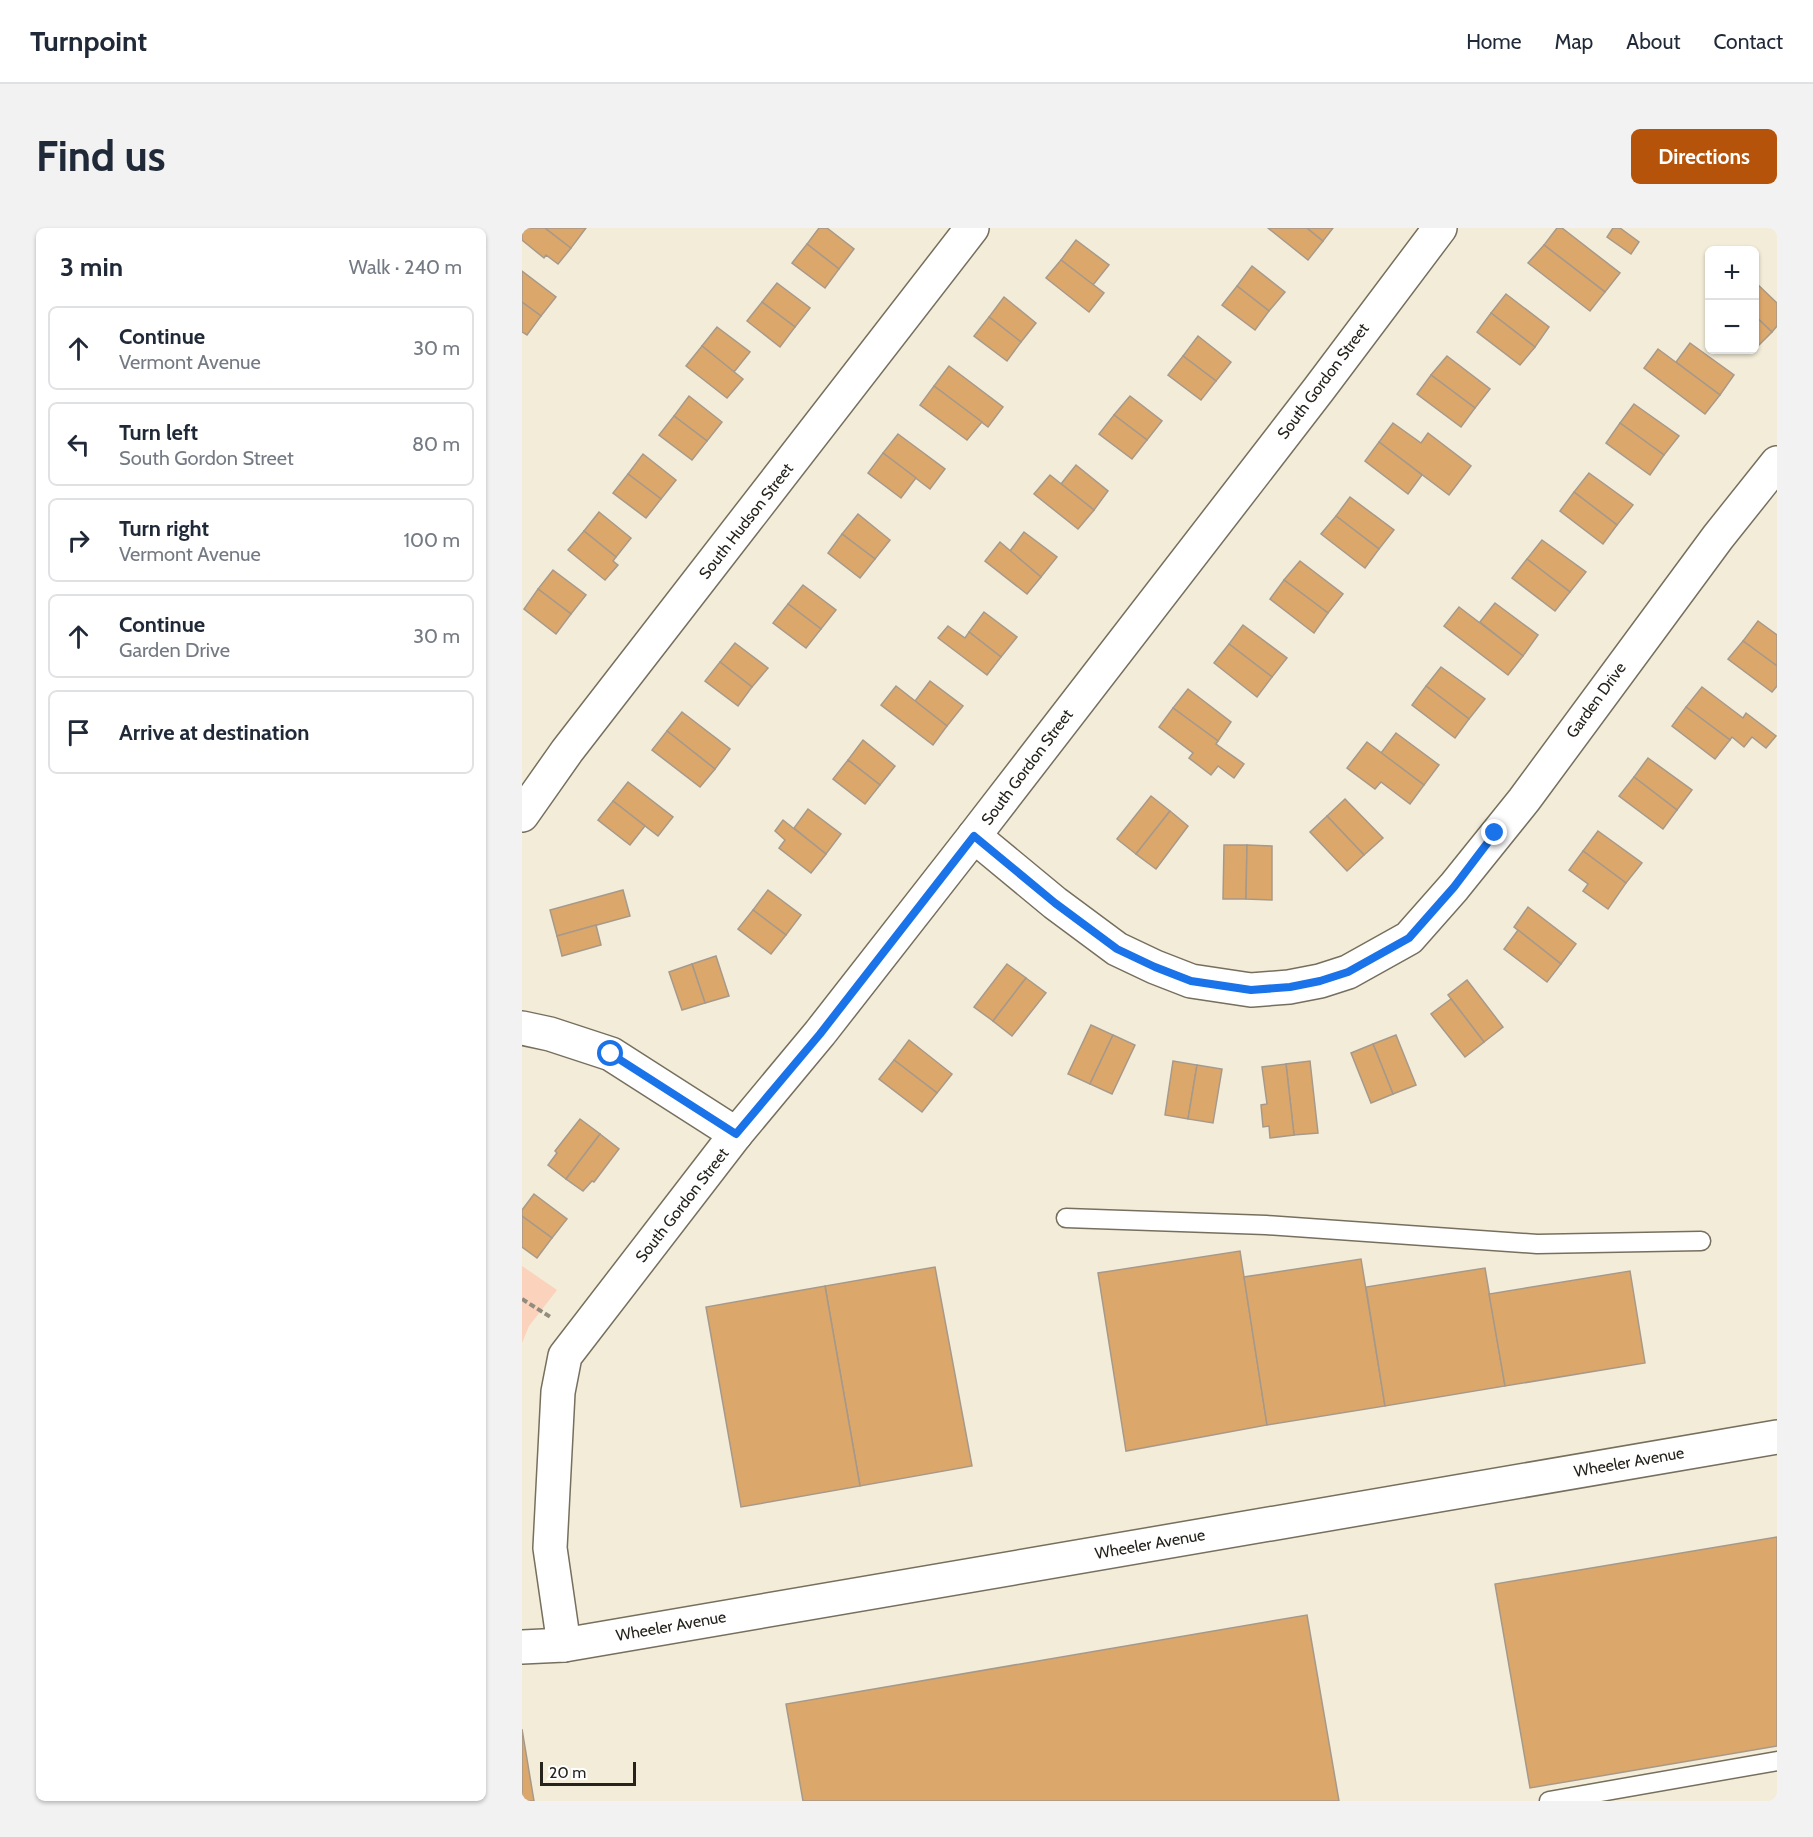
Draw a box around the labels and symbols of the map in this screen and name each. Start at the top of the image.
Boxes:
street label: South Gordon Street [1273,319,1373,443]
street label: South Hudson Street [695,459,797,583]
street label: Garden Drive [1562,658,1630,742]
street label: South Gordon Street [977,705,1077,829]
route end [1481,819,1507,845]
route start [597,1040,623,1066]
street label: South Gordon Street [631,1144,733,1266]
street label: Wheeler Avenue [1572,1443,1686,1481]
street label: Wheeler Avenue [1093,1525,1207,1563]
street label: Wheeler Avenue [614,1607,728,1645]
scale bar [540,1759,636,1786]

